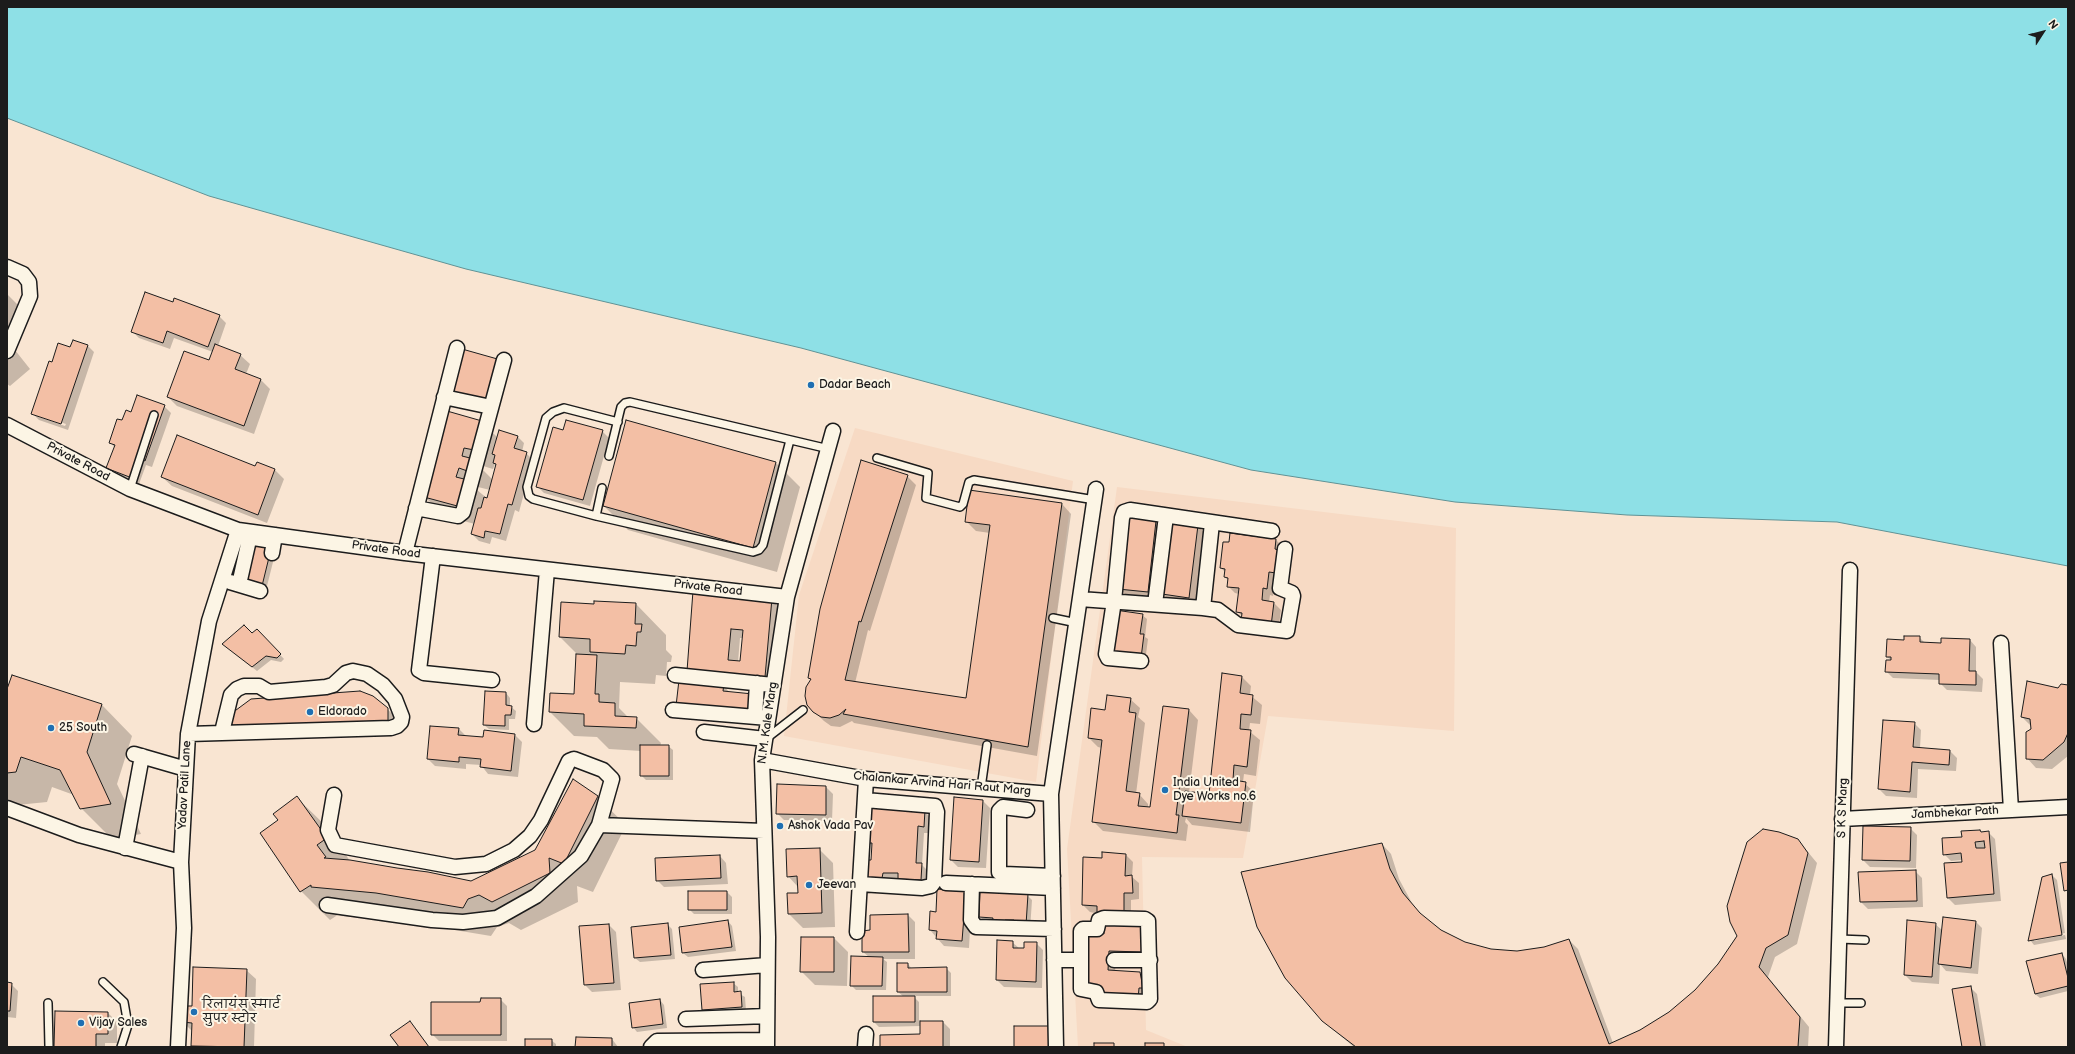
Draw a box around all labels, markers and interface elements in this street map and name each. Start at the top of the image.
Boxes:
north arrow [2023,12,2063,52]
text: N [2045,17,2061,32]
place label: Dadar Beach [819,378,891,392]
marker: Dadar Beach [806,380,816,390]
street label: Private Road [44,439,112,485]
street label: Private Road [351,538,421,562]
street label: Private Road [673,577,743,599]
street label: N.M. Kale Marg [755,681,781,765]
place label: Eldorado [318,705,367,719]
marker: Eldorado [305,707,315,717]
place label: 25 South [59,721,107,735]
marker: 25 South [46,723,56,733]
street label: Yadav Patil Lane [175,740,195,830]
street label: Chalankar Arvind Hari Raut Marg [853,769,1031,799]
place label: India United Dye Works no.6 [1173,776,1256,804]
street label: S K S Marg [1835,778,1851,838]
marker: India United Dye Works no.6 [1160,785,1170,795]
street label: Jambhekar Path [1911,804,1999,822]
place label: Ashok Vada Pav [788,819,873,833]
marker: Ashok Vada Pav [775,821,785,831]
place label: Jeevan [817,878,856,892]
marker: Jeevan [804,880,814,890]
place label: रिलायंस स्मार्ट सुपर स्टोर [202,998,280,1026]
marker: रिलायंस स्मार्ट सुपर स्टोर [189,1007,199,1017]
place label: Vijay Sales [89,1016,147,1030]
marker: Vijay Sales [76,1018,86,1028]

